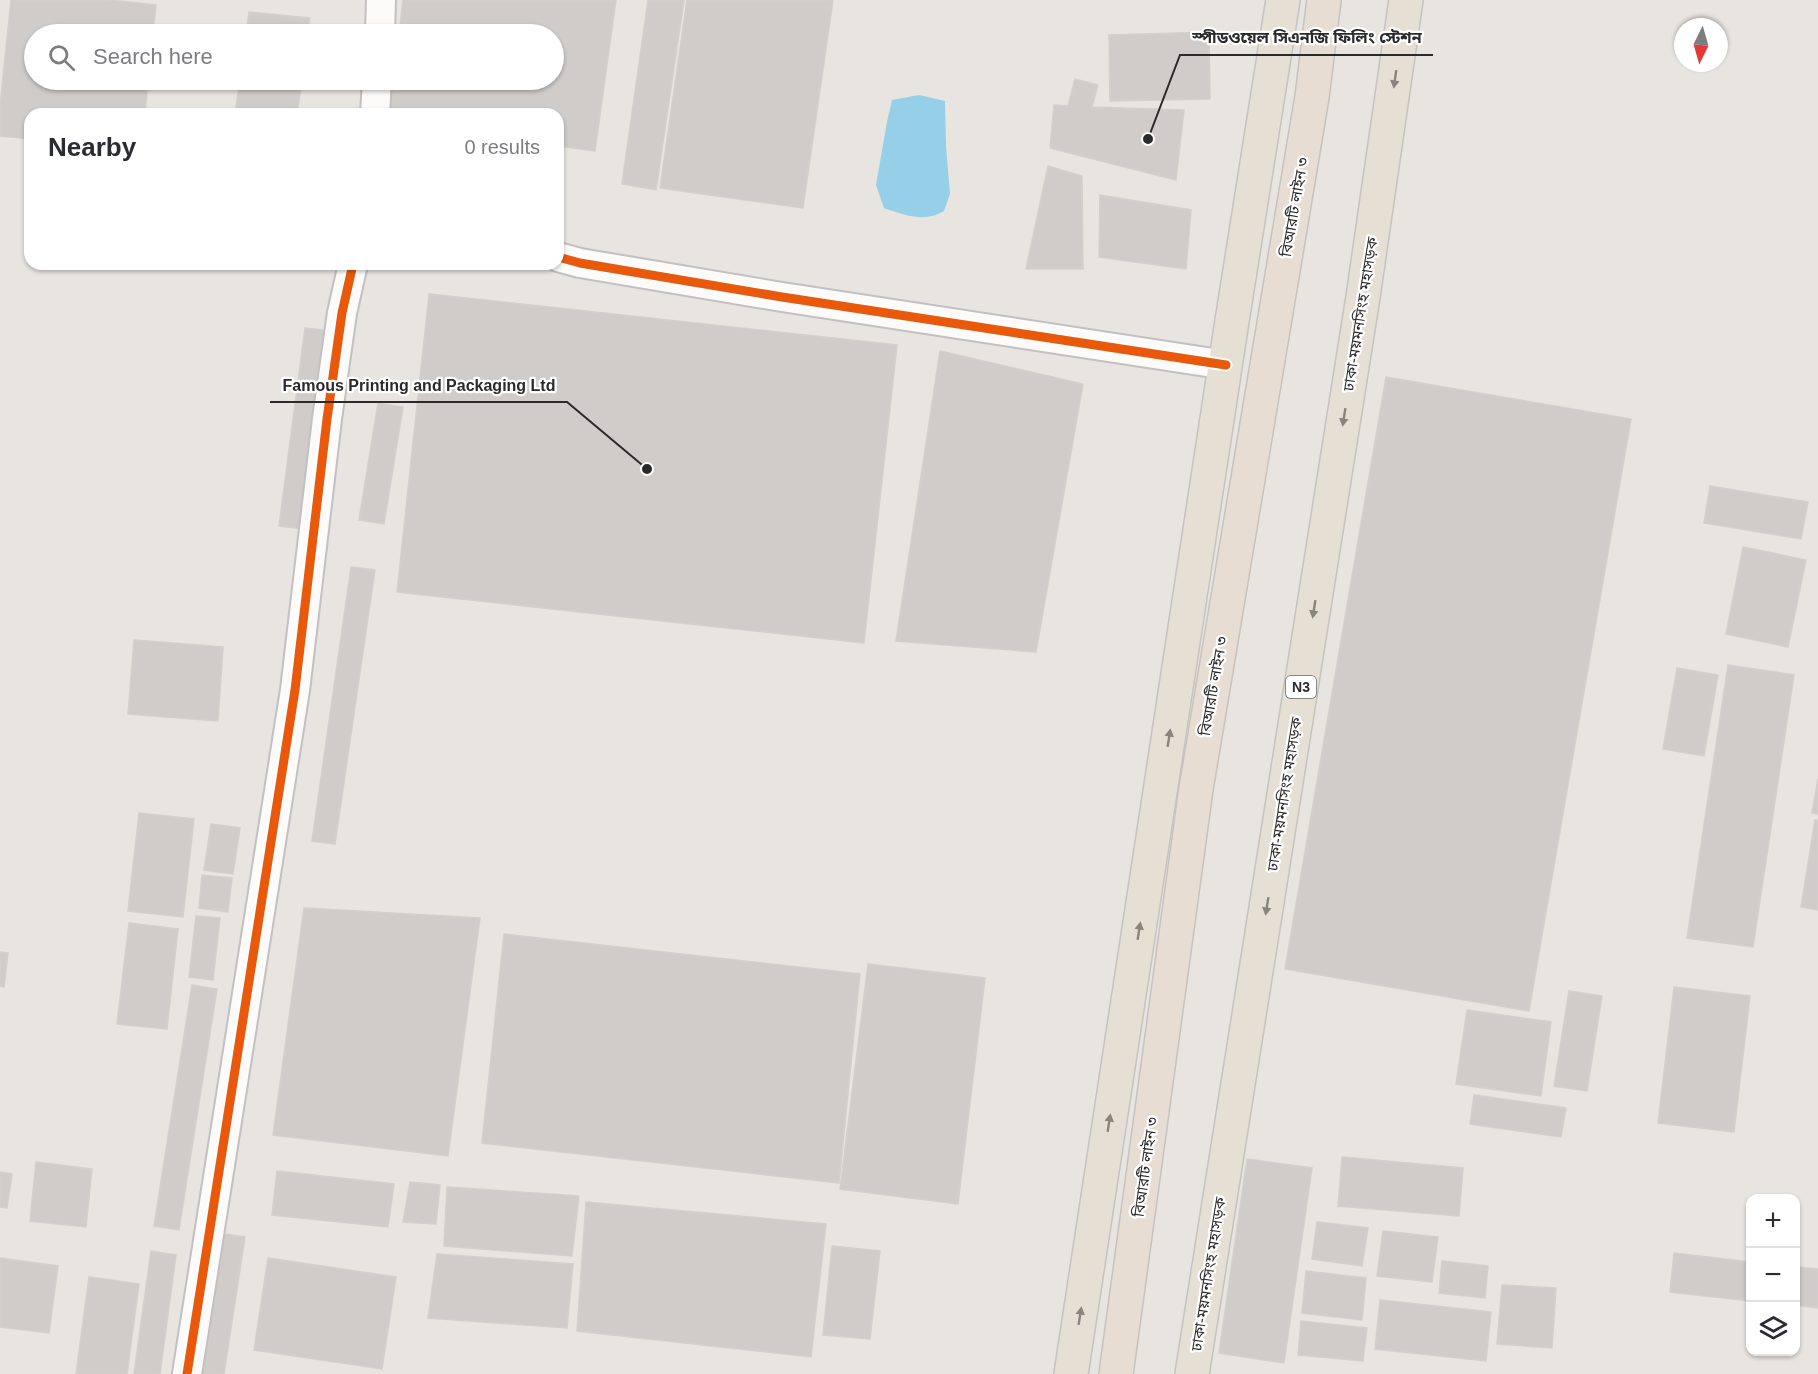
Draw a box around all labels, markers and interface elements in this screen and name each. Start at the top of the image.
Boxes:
north arrow [1674,18,1728,72]
callout: স্পীডওয়েল সিএনজি ফিলিং স্টেশন [1180,21,1433,55]
search box [24,24,564,90]
text: স্পীডওয়েল সিএনজি ফিলিং স্টেশন [1191,29,1423,46]
icon: search [45,41,78,74]
text: Search here [93,44,213,69]
one-way arrow [1390,69,1399,88]
text: Nearby [48,132,136,162]
text: 0 results [464,136,540,158]
street label: বিআরটি লাইন ৩ [1277,156,1311,259]
street label: ঢাকা-ময়মনসিংহ মহাসড়ক [1339,235,1381,393]
callout: Famous Printing and Packaging Ltd [270,368,567,402]
text: Famous Printing and Packaging Ltd [283,377,555,394]
one-way arrow [1339,408,1348,427]
one-way arrow [1309,600,1318,619]
street label: বিআরটি লাইন ৩ [1196,635,1230,738]
road number: N3 [1286,676,1316,698]
street label: ঢাকা-ময়মনসিংহ মহাসড়ক [1263,715,1305,873]
one-way arrow [1164,728,1173,747]
one-way arrow [1262,896,1271,915]
one-way arrow [1135,921,1144,940]
one-way arrow [1105,1114,1114,1133]
street label: বিআরটি লাইন ৩ [1129,1116,1160,1219]
map controls [1746,1194,1800,1356]
button: + [1746,1194,1800,1248]
street label: ঢাকা-ময়মনসিংহ মহাসড়ক [1187,1195,1229,1353]
button: − [1746,1248,1800,1302]
button: layers [1746,1302,1800,1356]
one-way arrow [1075,1307,1084,1326]

